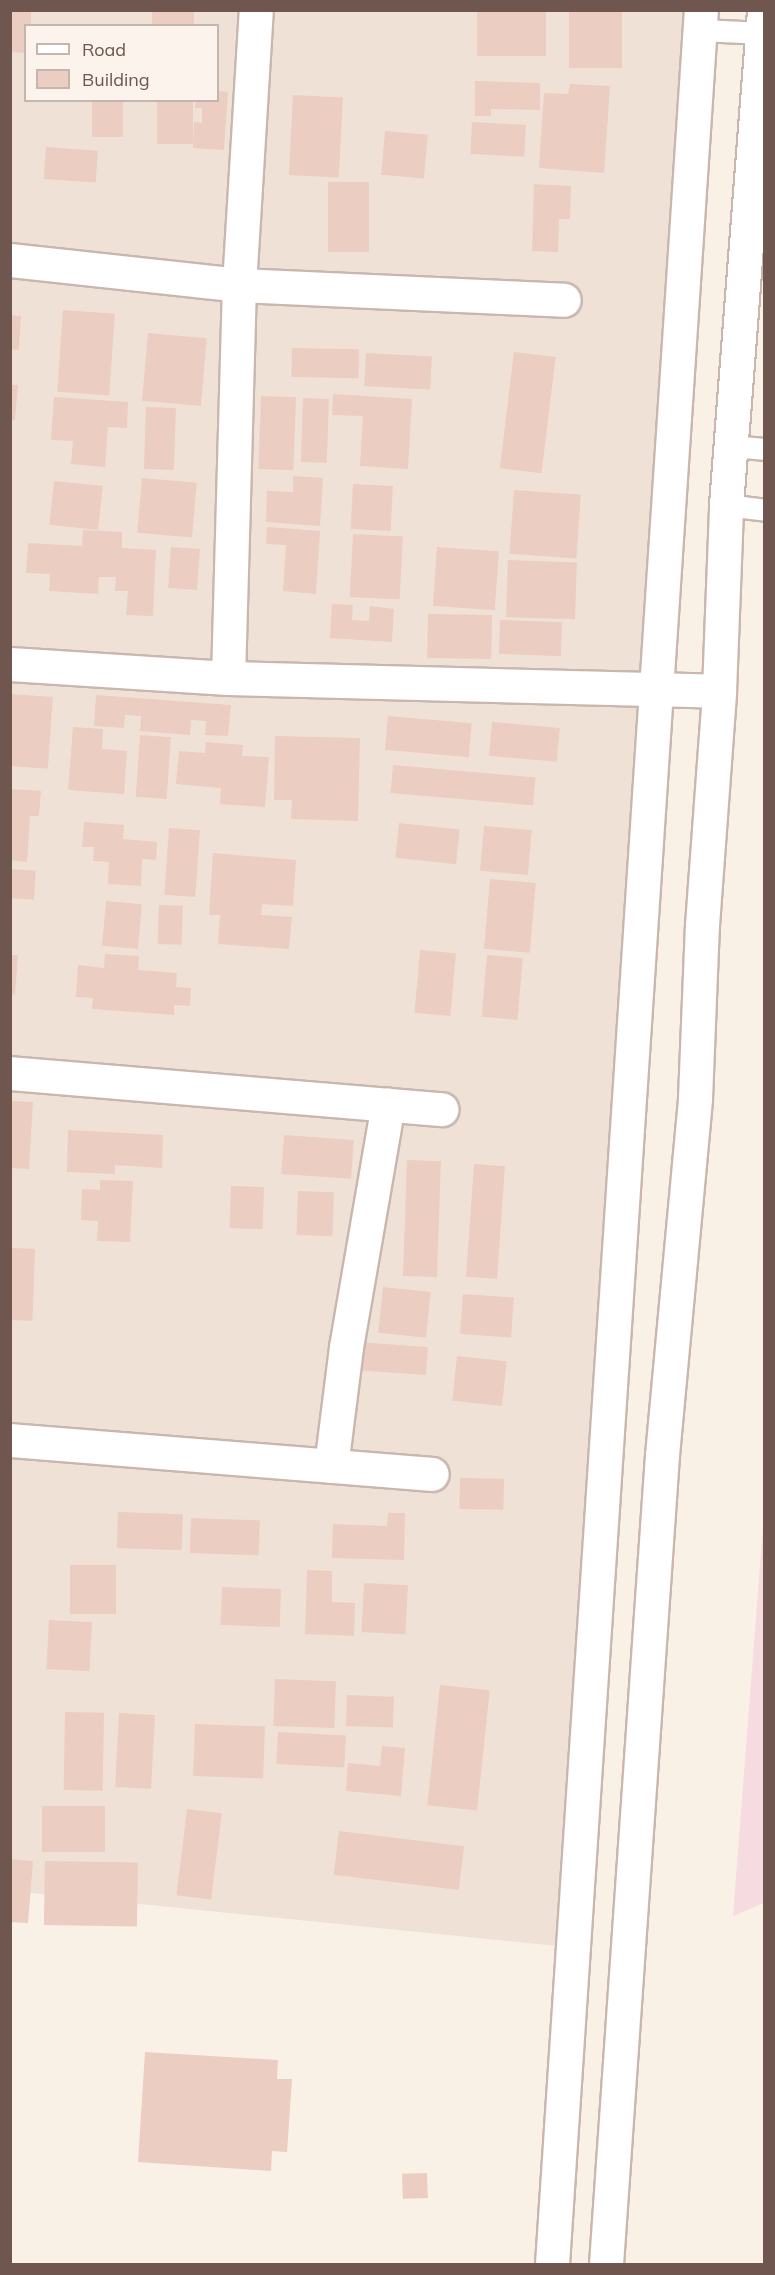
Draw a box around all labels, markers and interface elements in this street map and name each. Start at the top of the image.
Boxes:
legend [24,24,219,102]
text: Road [82,38,126,61]
text: Building [82,68,150,91]

